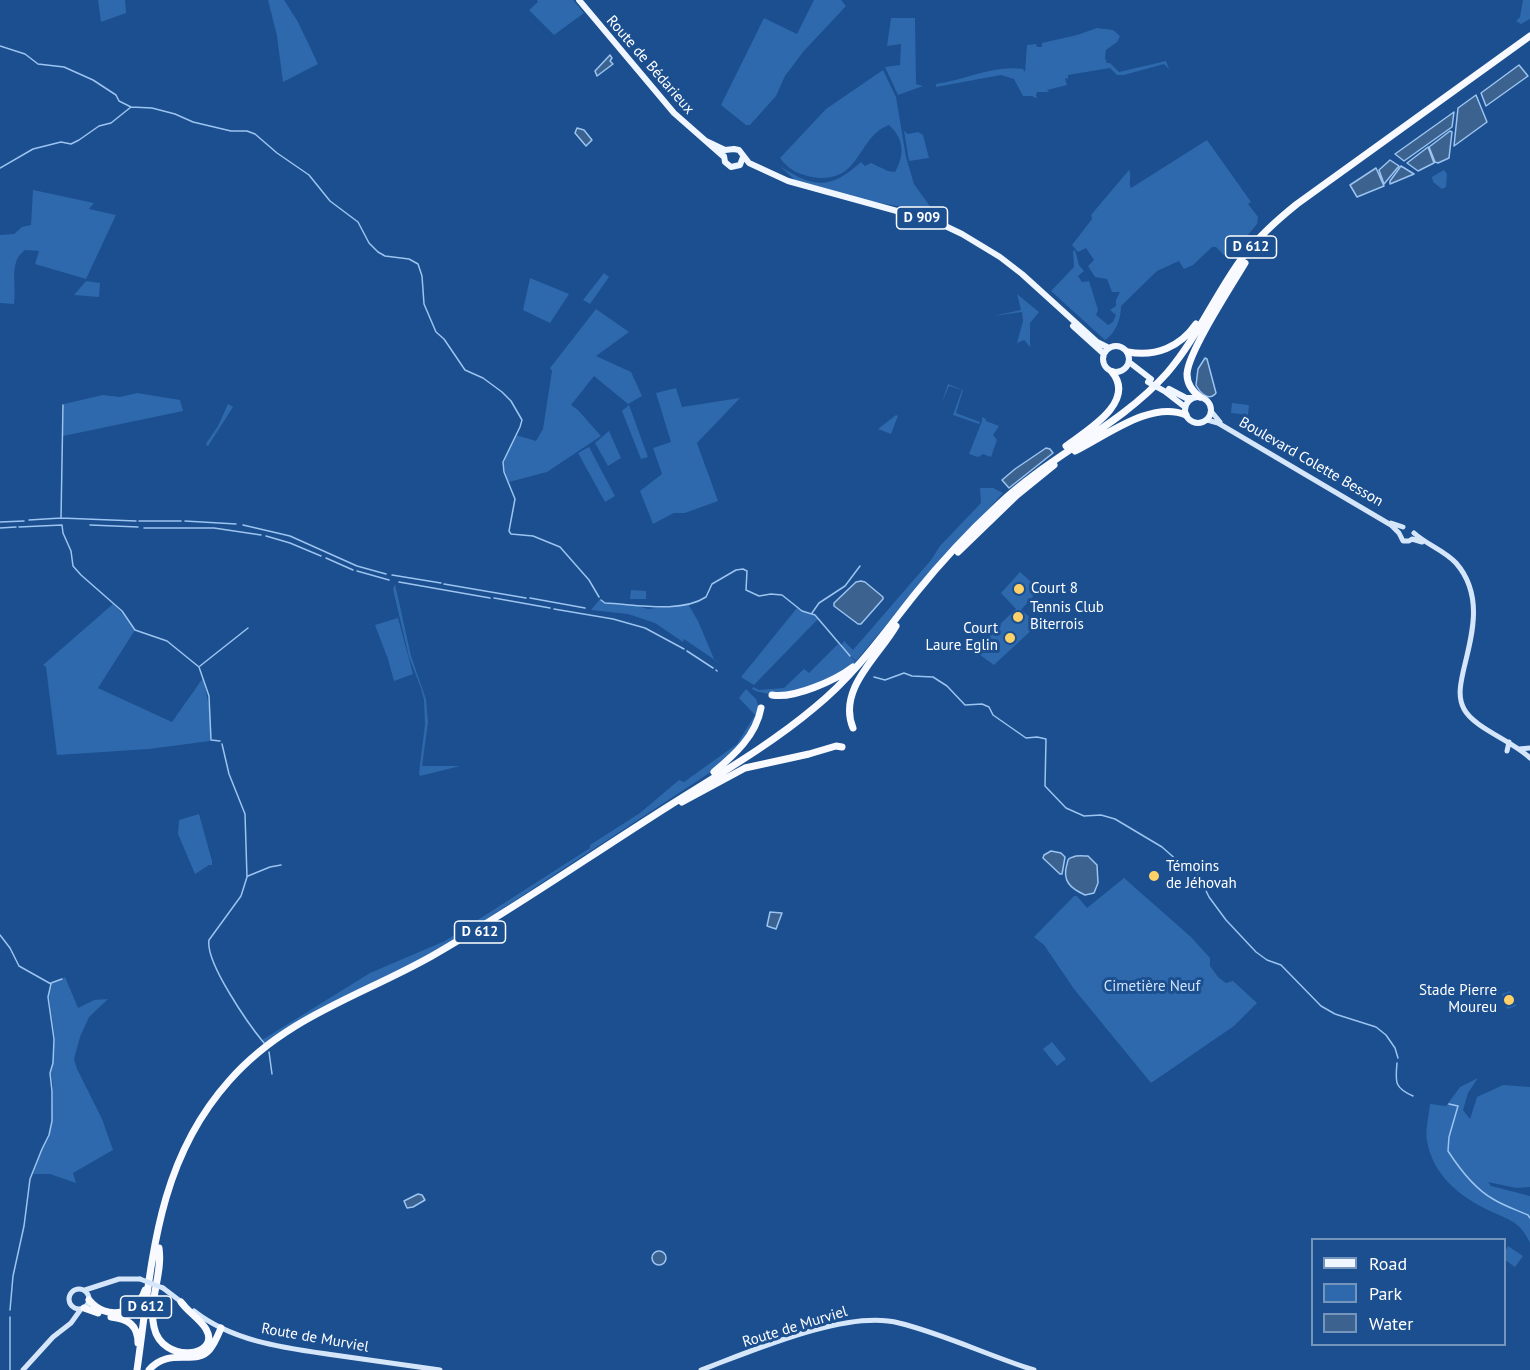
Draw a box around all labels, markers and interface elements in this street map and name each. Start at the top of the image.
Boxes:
street label: Route de Bédarieux [602,12,698,118]
road number: D 909 [896,207,948,229]
road number: D 612 [1226,236,1276,258]
street label: Boulevard Colette Besson [1236,413,1386,511]
place label: Court 8 [1031,580,1078,598]
marker: Court 8 [1012,582,1026,596]
place label: Tennis Club Biterrois [1030,599,1104,634]
marker: Tennis Club Biterrois [1011,610,1025,624]
place label: Court Laure Eglin [926,620,998,655]
marker: Court Laure Eglin [1003,631,1017,645]
place label: Témoins de Jéhovah [1166,858,1237,893]
marker: Témoins de Jéhovah [1147,869,1161,883]
road number: D 612 [454,921,506,943]
park label: Cimetière Neuf [1104,978,1200,996]
place label: Stade Pierre Moureu [1419,982,1497,1017]
marker: Stade Pierre Moureu [1502,993,1516,1007]
legend [1311,1238,1506,1346]
text: Road [1369,1252,1407,1275]
text: Park [1369,1282,1402,1305]
road number: D 612 [120,1296,172,1318]
street label: Route de Murviel [740,1302,850,1352]
text: Water [1369,1312,1413,1335]
street label: Route de Murviel [260,1320,370,1356]

